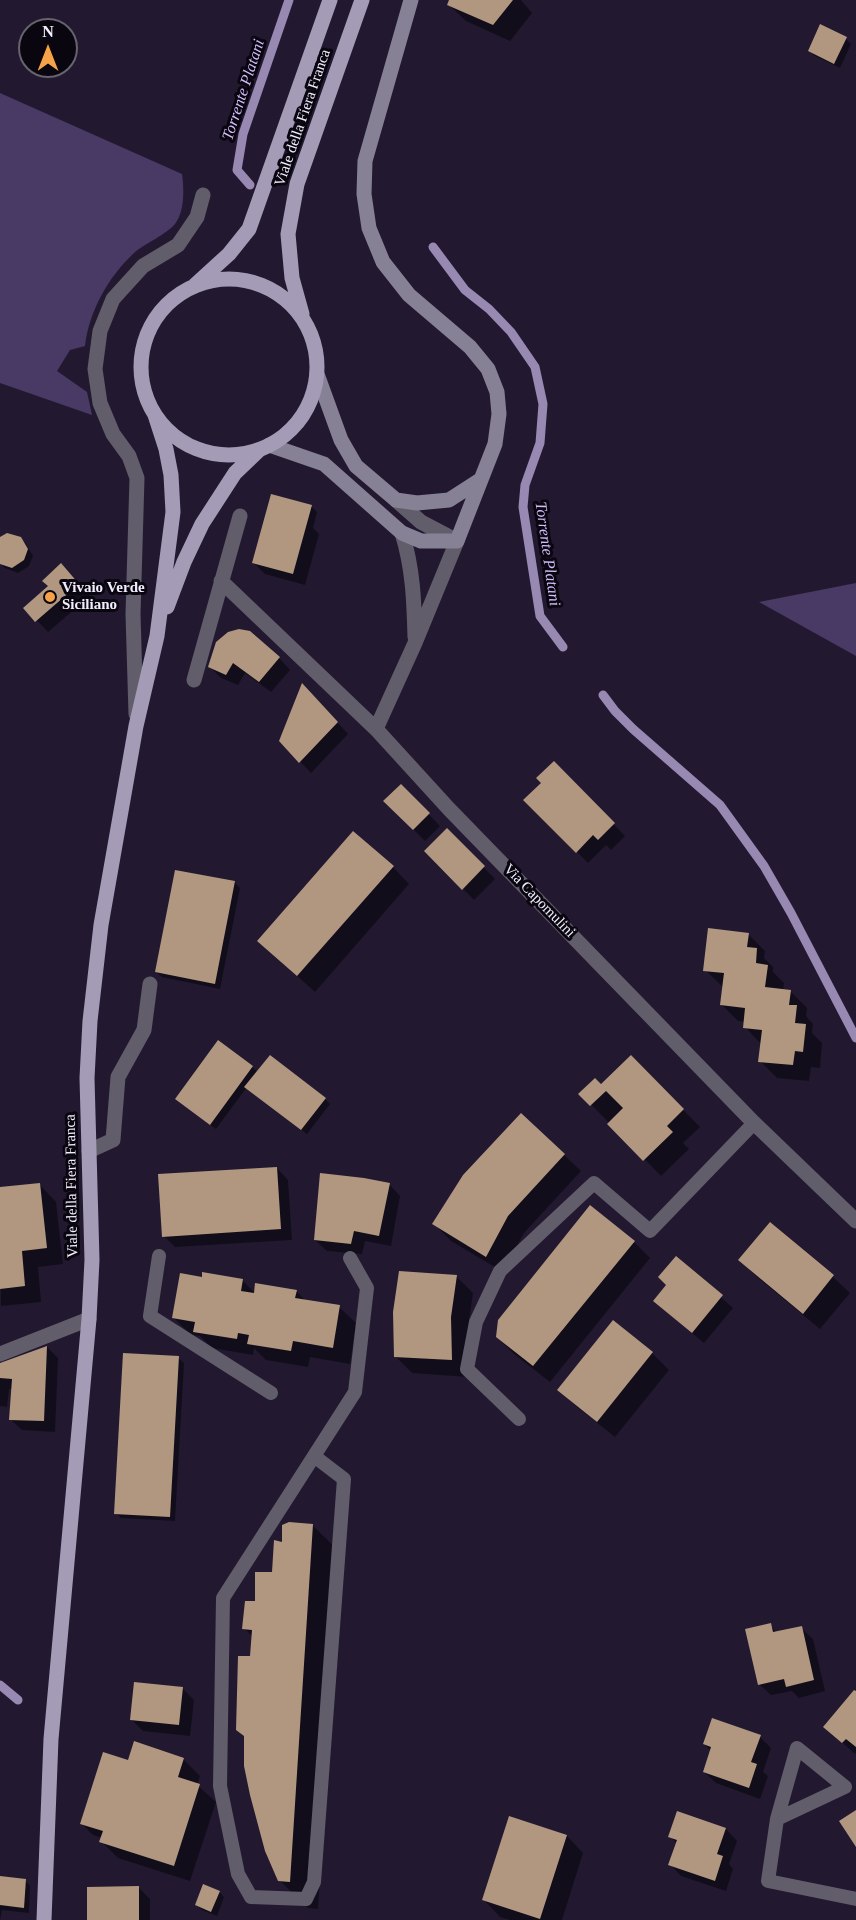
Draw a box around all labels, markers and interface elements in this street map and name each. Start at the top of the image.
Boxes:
north arrow [18,18,78,78]
text: N [42,23,54,40]
water label: Torrente Platani [219,37,269,143]
street label: Viale della Fiera Franca [271,47,335,189]
water label: Torrente Platani [530,501,564,607]
place label: Vivaio Verde Siciliano [62,579,145,614]
marker: Vivaio Verde Siciliano [43,590,57,604]
street label: Via Capomulini [499,860,579,942]
street label: Viale della Fiera Franca [62,1114,82,1258]

